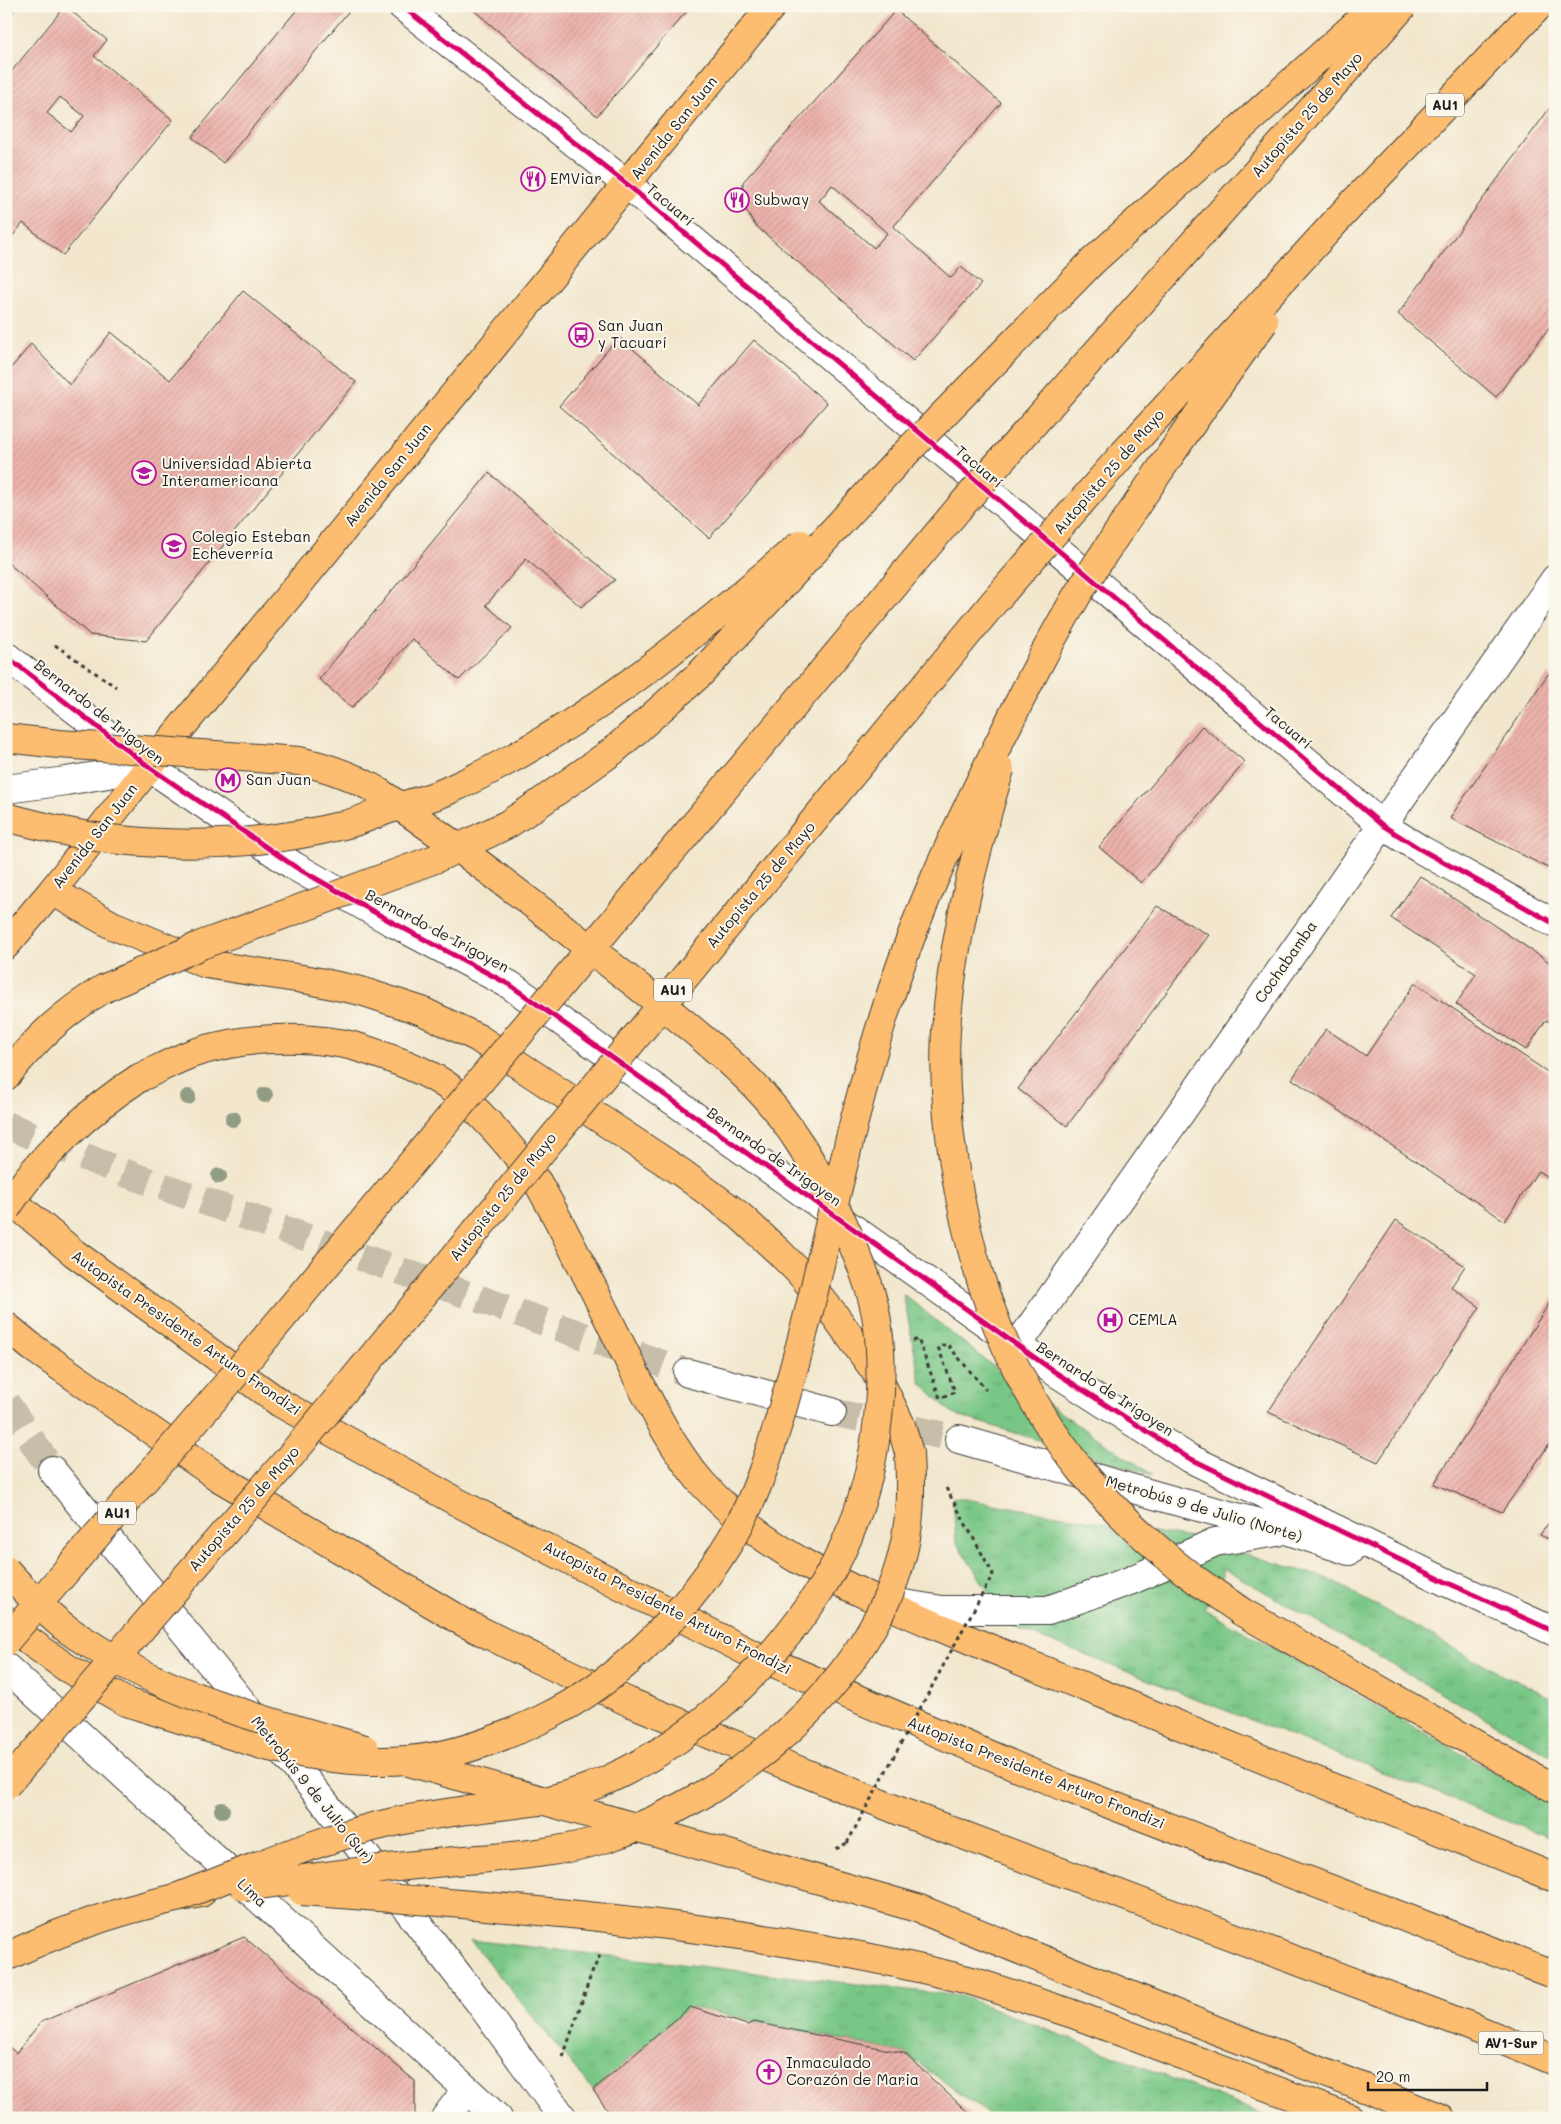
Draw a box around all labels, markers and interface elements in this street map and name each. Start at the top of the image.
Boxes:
street label: Autopista 25 de Mayo [1246,48,1366,181]
street label: Avenida San Juan [625,71,721,183]
road number: AU1 [1426,94,1464,116]
restaurant icon: EMViar [520,166,546,192]
place label: EMViar [550,168,602,188]
street label: Tacuarí [643,178,699,230]
restaurant icon: Subway [724,187,750,213]
place label: Subway [754,189,809,209]
place label: San Juan y Tacuarí [598,315,667,352]
bus stop icon: San Juan y Tacuarí [568,322,594,348]
street label: Autopista 25 de Mayo [1048,405,1168,538]
street label: Avenida San Juan [339,418,435,530]
street label: Tacuarí [952,440,1008,492]
place label: Universidad Abierta Interamericana [162,453,312,490]
school or university icon: Universidad Abierta Interamericana [131,460,157,486]
place label: Colegio Esteban Echeverría [192,526,311,563]
school or university icon: Colegio Esteban Echeverría [161,533,187,559]
street label: Bernardo de Irigoyen [30,654,169,768]
street label: Tacuarí [1261,701,1317,753]
metro station icon: San Juan [215,767,241,793]
place label: San Juan [246,769,311,789]
street label: Avenida San Juan [47,779,141,892]
street label: Autopista 25 de Mayo [701,817,819,952]
street label: Bernardo de Irigoyen [362,884,513,976]
street label: Cochabamba [1249,916,1321,1006]
road number: AU1 [654,978,692,1002]
street label: Bernardo de Irigoyen [703,1102,846,1210]
street label: Autopista 25 de Mayo [444,1128,560,1265]
street label: Autopista Presidente Arturo Frondizi [68,1245,305,1419]
hospital icon: CEMLA [1097,1307,1123,1333]
place label: CEMLA [1128,1309,1178,1329]
street label: Bernardo de Irigoyen [1033,1336,1178,1440]
street label: Autopista 25 de Mayo [183,1442,303,1575]
street label: Metrobús 9 de Julio (Norte) [1104,1470,1305,1546]
road number: AU1 [98,1502,136,1525]
street label: Autopista Presidente Arturo Frondizi [540,1536,795,1679]
street label: Metrobús 9 de Julio (Sur) [247,1711,379,1867]
street label: Autopista Presidente Arturo Frondizi [905,1711,1168,1833]
street label: Lima [234,1873,272,1911]
road number: AV1-Sur [1478,2032,1544,2054]
place label: Inmaculado Corazón de Maria [786,2052,919,2089]
church icon: Inmaculado Corazón de Maria [756,2059,782,2085]
scale bar [1368,2059,1487,2091]
text: 20 m [1376,2066,1410,2086]

